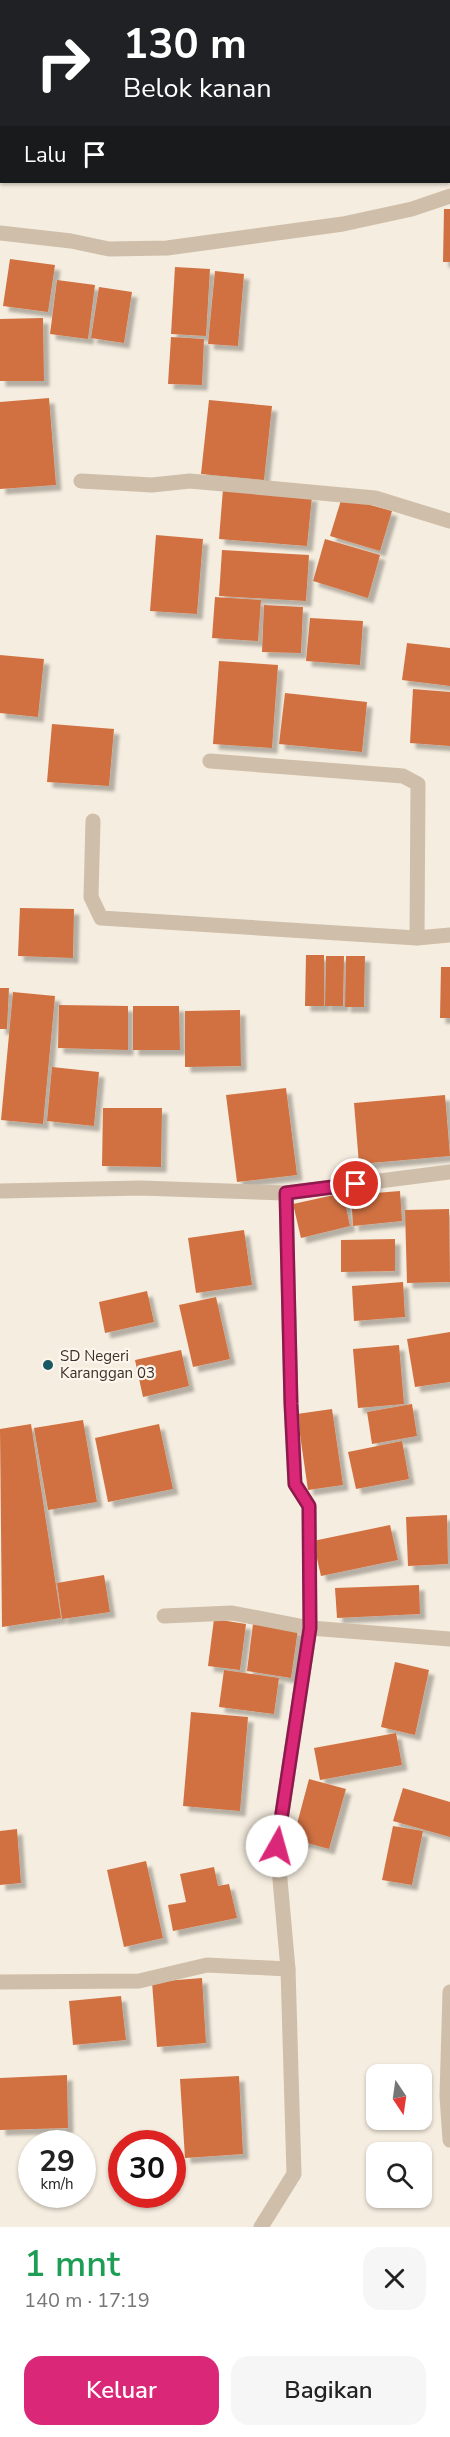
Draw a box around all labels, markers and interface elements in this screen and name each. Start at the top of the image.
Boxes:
text: 130 m [123,16,247,73]
icon: right [24,24,102,102]
text: Belok kanan [123,70,272,107]
icon: arrive [78,138,111,171]
text: Lalu [24,140,66,170]
pin [330,1158,381,1209]
icon: arrive [339,1167,372,1200]
place label: SD Negeri Karanggan 03 [60,1346,155,1383]
marker: SD Negeri Karanggan 03 [41,1358,55,1372]
position arrow [245,1814,309,1878]
north arrow [366,2064,432,2130]
map controls [366,2064,432,2208]
speed limit sign: 30 [108,2130,186,2208]
text: 29 [39,2141,75,2182]
button: search [366,2142,432,2208]
text: km/h [40,2174,74,2194]
text: 1 mnt [24,2240,120,2289]
button: close [363,2247,426,2310]
text: 140 m · 17:19 [24,2287,150,2314]
button: Keluar [24,2356,219,2425]
button: Bagikan [231,2356,426,2425]

